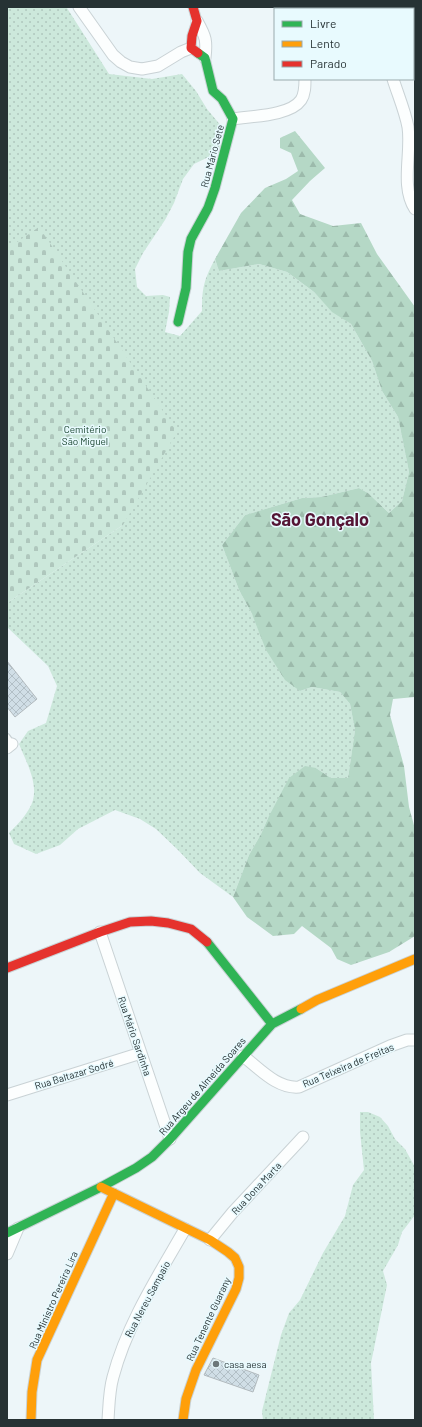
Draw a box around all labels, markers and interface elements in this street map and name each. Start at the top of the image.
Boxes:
legend [274,8,414,80]
text: Livre [310,16,336,30]
text: Lento [310,36,340,50]
text: Parado [310,56,347,70]
street label: Rua Mário Sete [198,123,226,189]
park label: Cemitério São Miguel [62,423,108,447]
district label: São Gonçalo [271,508,369,530]
street label: Rua Mário Sardinha [116,995,154,1077]
street label: Rua Argeu de Almeida Soares [156,1034,248,1138]
street label: Rua Teixeira de Freitas [301,1040,396,1090]
street label: Rua Baltazar Sodré [33,1056,115,1092]
street label: Rua Dona Marta [229,1159,283,1217]
street label: Rua Ministro Pereira Líra [26,1249,80,1351]
street label: Rua Nereu Sampaio [122,1259,172,1339]
street label: Rua Tenente Guarany [183,1275,233,1363]
place label: casa aesa [224,1358,267,1370]
marker: casa aesa [211,1359,221,1369]

